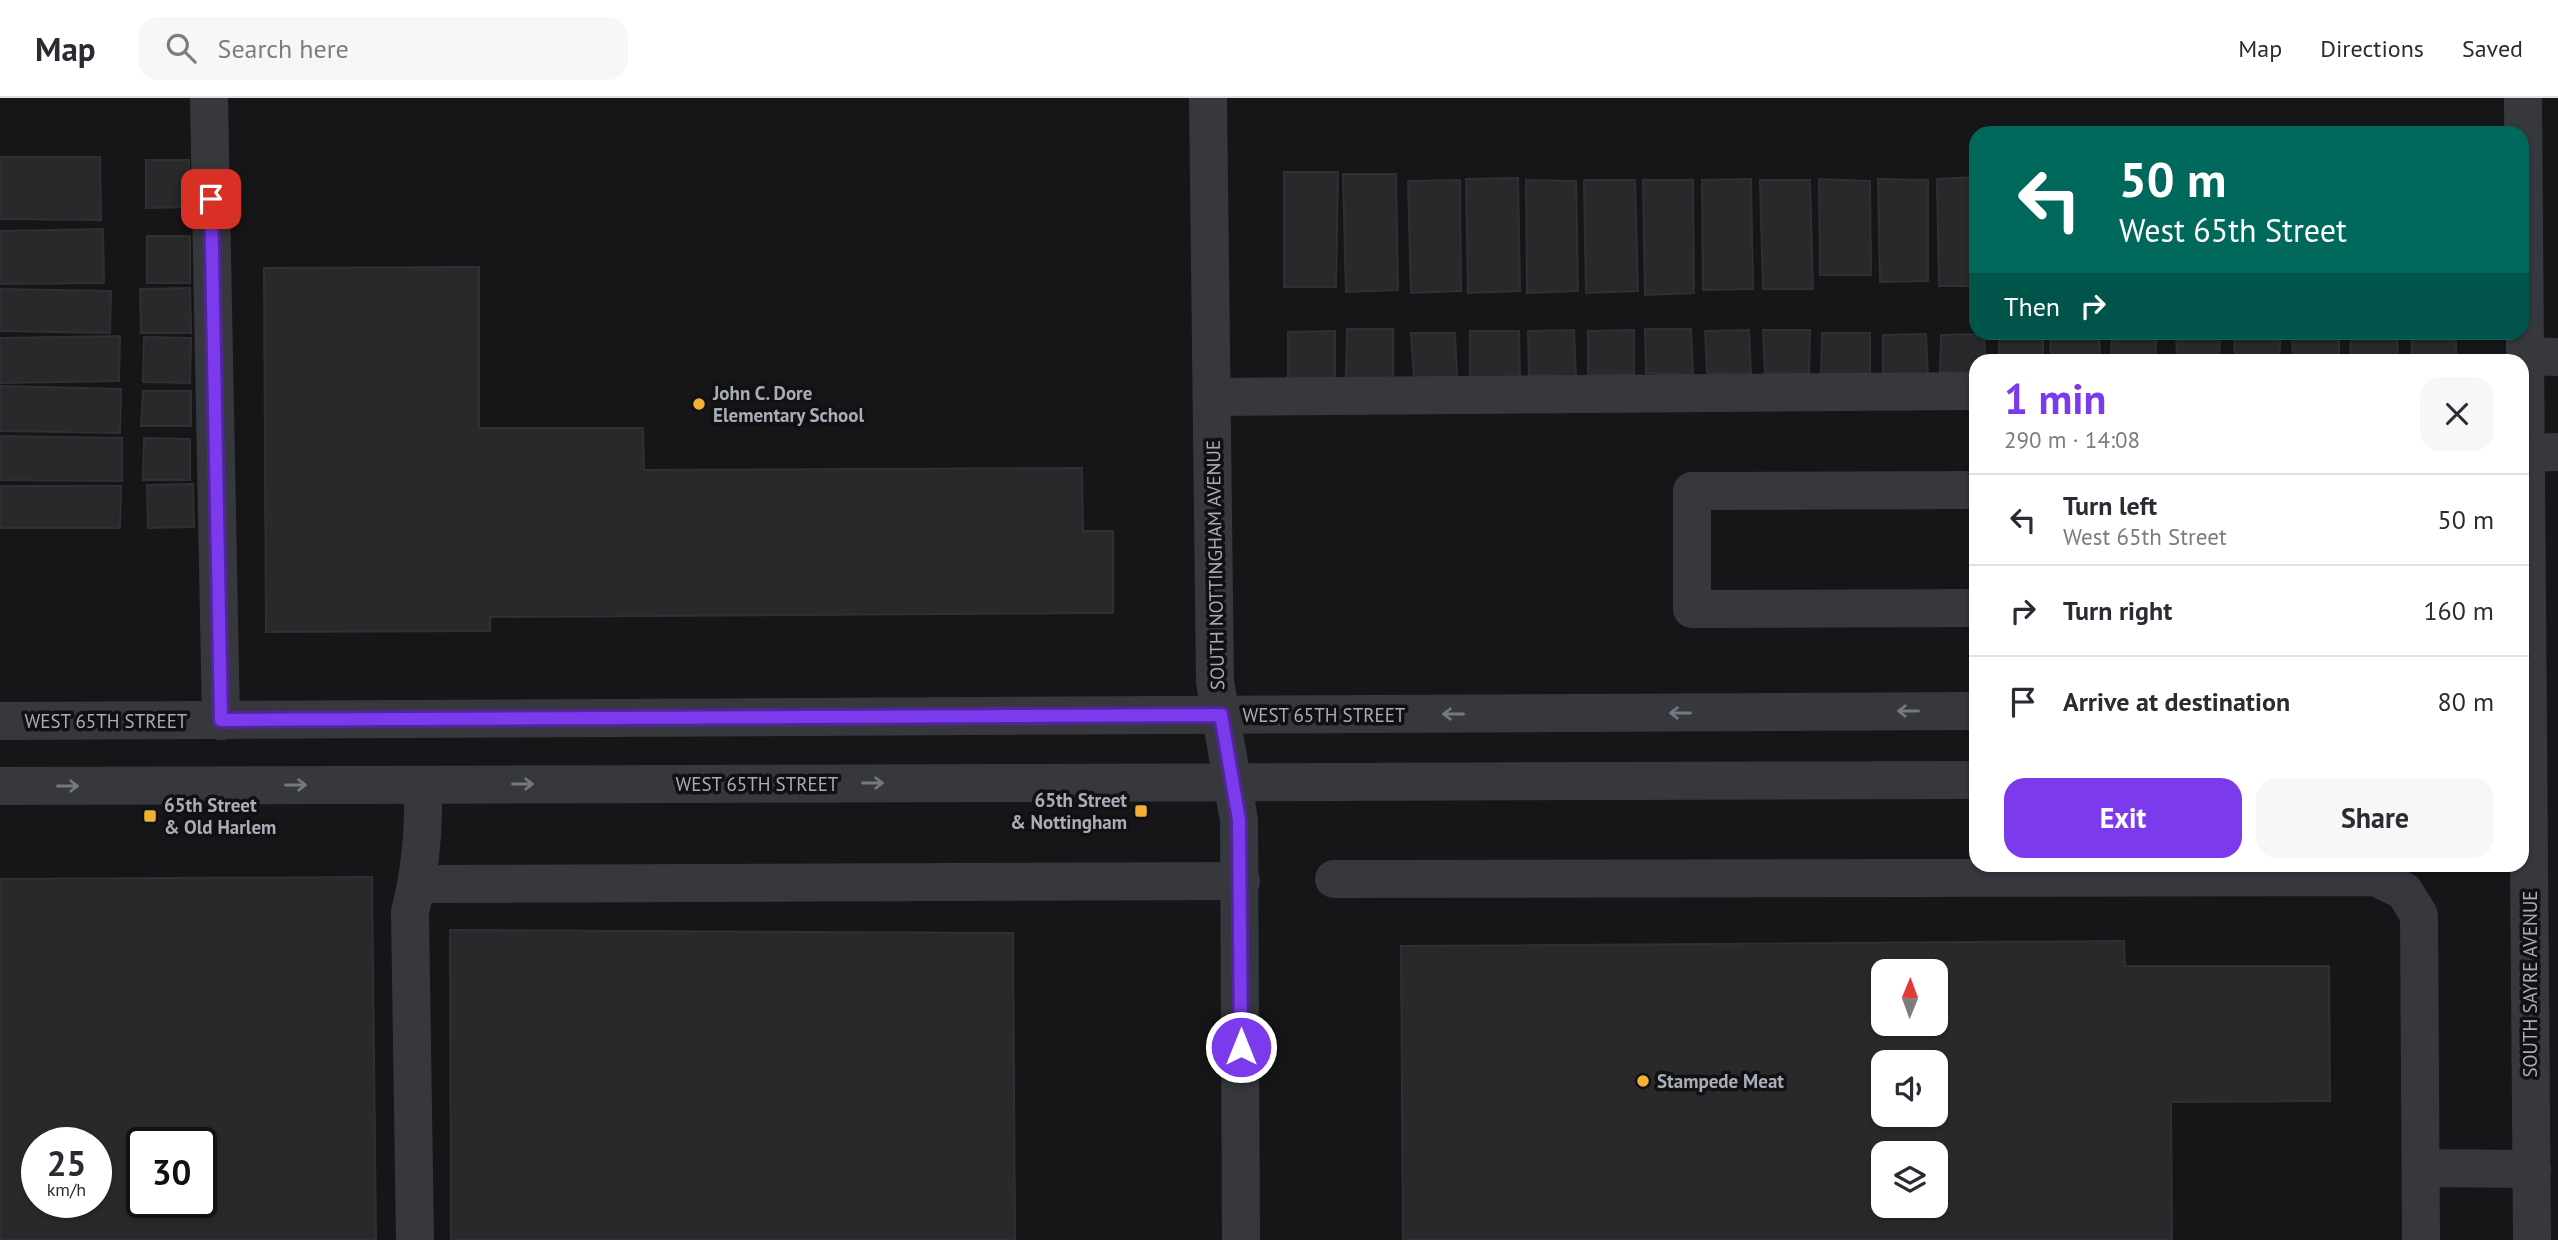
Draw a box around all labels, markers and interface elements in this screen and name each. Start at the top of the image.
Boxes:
search box [138,17,628,80]
text: Map [35,27,96,70]
icon: search [162,29,200,67]
text: Search here [218,32,349,65]
text: Map [2238,33,2282,64]
text: Directions [2320,33,2424,64]
text: Saved [2462,33,2523,64]
text: 50 m [2119,147,2226,211]
icon: left [2004,154,2095,245]
pin [181,169,241,229]
icon: arrive [192,180,230,218]
text: West 65th Street [2119,209,2347,251]
icon: right [2074,287,2112,325]
text: Then [2004,290,2060,323]
text: 1 min [2004,371,2106,426]
button: close [2420,377,2494,451]
place label: John C. Dore Elementary School [712,381,864,427]
marker: John C. Dore Elementary School [691,396,707,412]
text: 290 m · 14:08 [2004,425,2140,454]
street label: SOUTH NOTTINGHAM AVENUE [1201,440,1229,690]
text: Turn left [2063,489,2157,522]
icon: left [2004,501,2042,539]
text: 50 m [2438,503,2494,536]
text: West 65th Street [2063,522,2227,551]
icon: right [2004,592,2042,630]
text: Turn right [2063,594,2172,627]
text: 160 m [2423,594,2494,627]
icon: arrive [2004,683,2042,721]
text: Arrive at destination [2063,685,2290,718]
text: 80 m [2438,685,2494,718]
street label: WEST 65TH STREET [1243,703,1406,727]
one-way arrow [1896,704,1919,718]
one-way arrow [1669,706,1692,720]
one-way arrow [1441,707,1464,721]
street label: WEST 65TH STREET [25,709,188,733]
street label: WEST 65TH STREET [676,772,839,796]
one-way arrow [861,776,884,790]
one-way arrow [511,777,534,791]
one-way arrow [284,778,307,792]
button: Exit [2004,778,2242,858]
button: Share [2256,778,2494,858]
one-way arrow [56,779,79,792]
place label: 65th Street & Nottingham [1010,788,1127,834]
place label: 65th Street & Old Harlem [164,793,276,839]
marker: 65th Street & Nottingham [1133,803,1149,819]
marker: 65th Street & Old Harlem [142,808,158,824]
street label: SOUTH SAYRE AVENUE [2518,891,2542,1077]
north arrow [1871,959,1948,1036]
map controls [1871,959,1948,1218]
position arrow [1204,1010,1278,1084]
button: sound [1871,1050,1948,1127]
place label: Stampede Meat [1657,1069,1784,1093]
marker: Stampede Meat [1635,1073,1651,1089]
speed limit sign: 30 [126,1127,217,1218]
text: 25 [47,1140,86,1186]
button: layers [1871,1141,1948,1218]
text: km/h [47,1178,86,1201]

